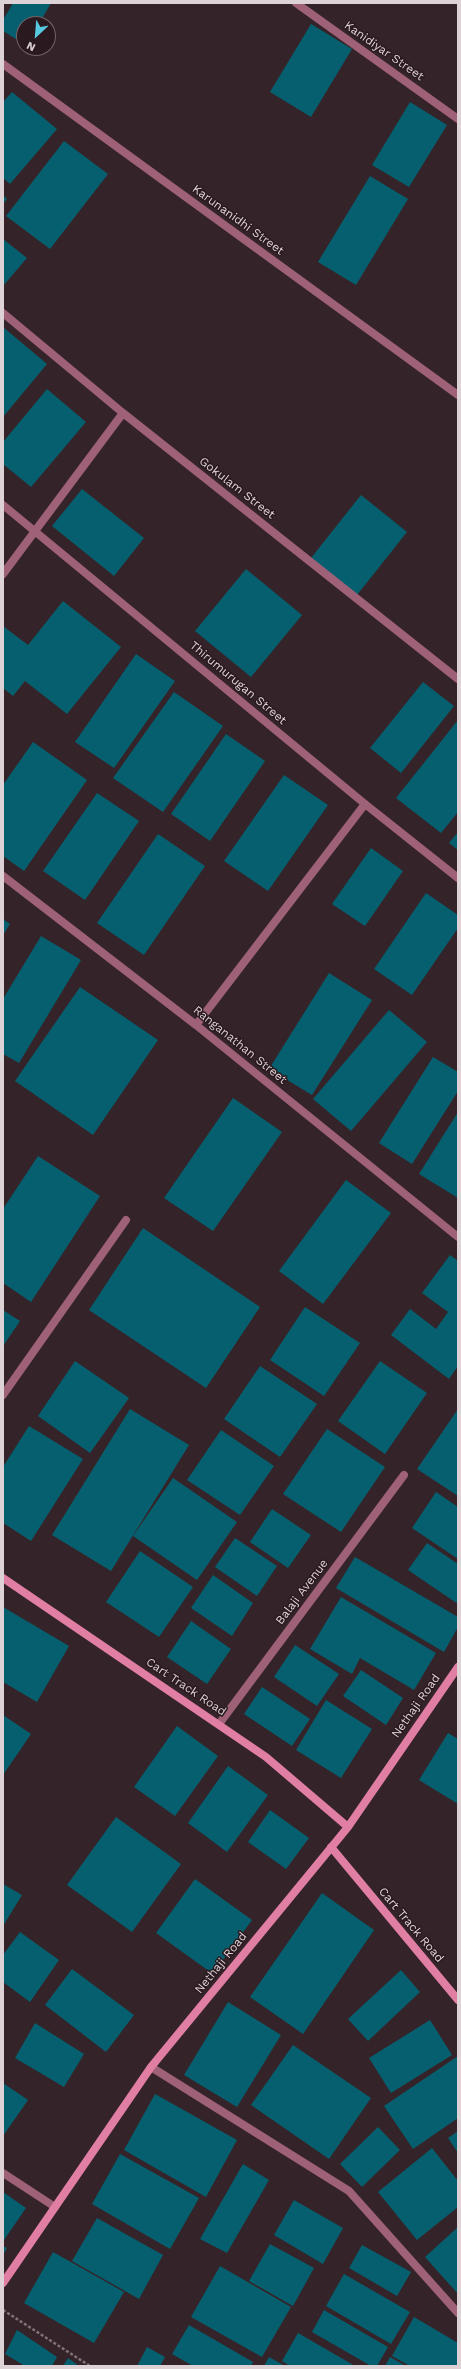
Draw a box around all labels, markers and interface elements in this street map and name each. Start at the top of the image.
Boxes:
north arrow [16,16,56,56]
street label: Kanidiyar Street [341,18,427,84]
text: N [24,39,37,54]
street label: Karunanidhi Street [189,182,287,258]
street label: Gokulam Street [196,454,278,522]
street label: Thirumurugan Street [187,638,289,728]
street label: Ranganathan Street [190,1003,290,1087]
street label: Balaji Avenue [273,1557,331,1627]
street label: Cart Track Road [143,1655,229,1719]
street label: Nethaji Road [389,1671,443,1741]
street label: Cart Track Road [375,1885,447,1965]
street label: Nethaji Road [192,1930,250,1996]

